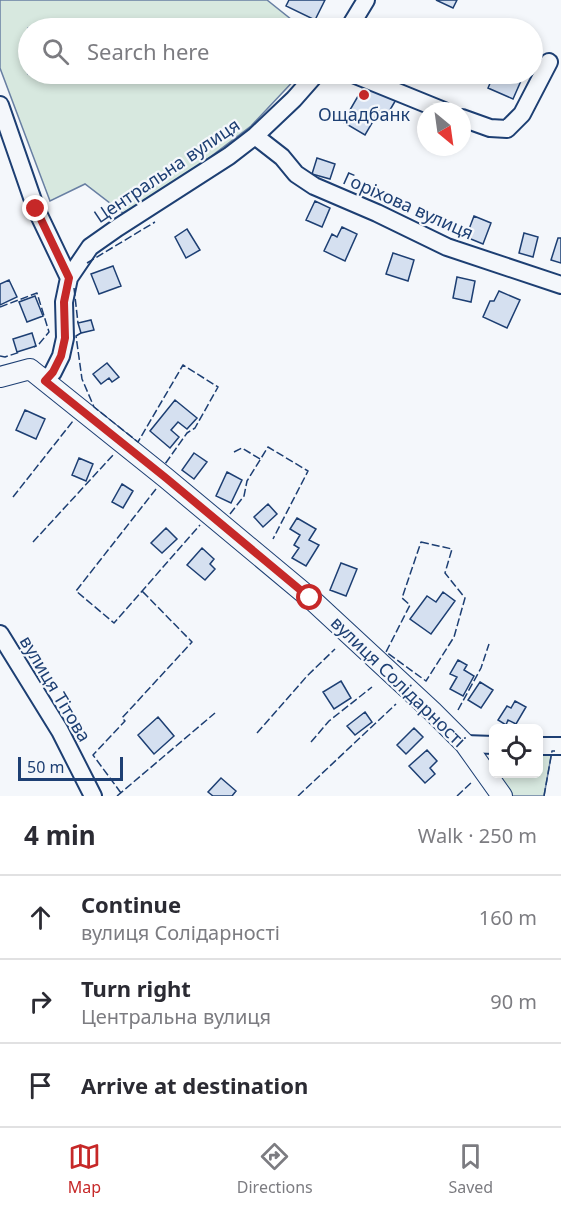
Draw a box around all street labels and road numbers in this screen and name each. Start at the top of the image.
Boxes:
street label: Центральна вулиця [89,112,244,228]
street label: Горіхова вулиця [339,166,477,245]
street label: вулиця Солідарності [326,610,471,752]
street label: вулиця Тітова [15,631,97,746]

